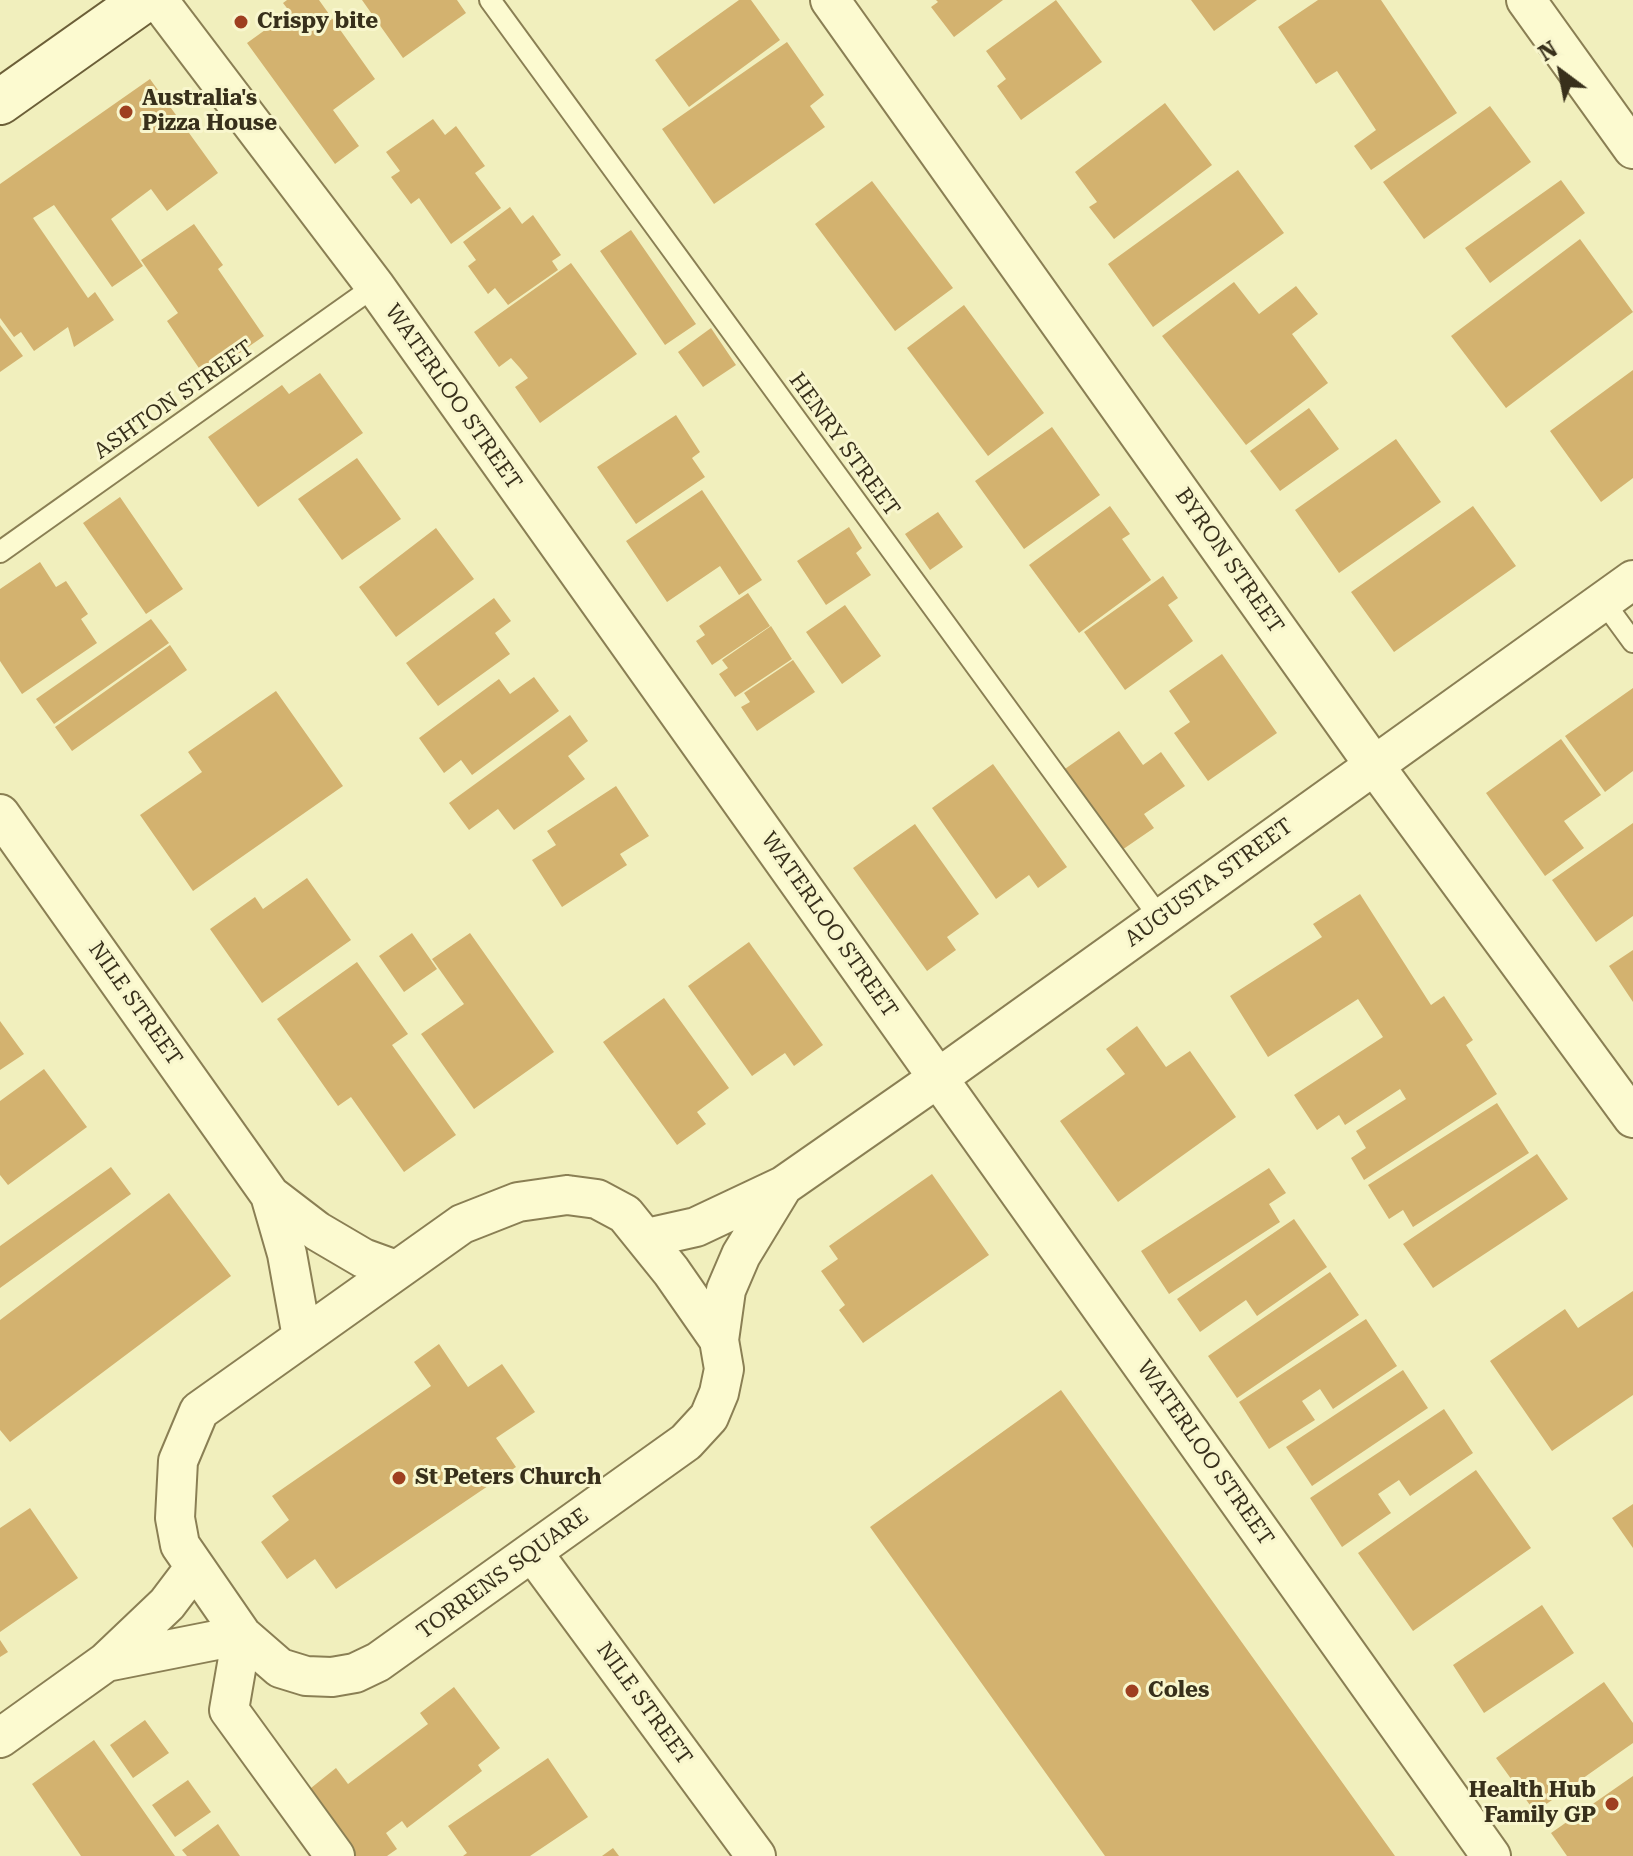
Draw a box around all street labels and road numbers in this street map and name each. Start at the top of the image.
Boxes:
street label: WATERLOO STREET [379,299,527,495]
street label: ASHTON STREET [89,335,259,465]
street label: HENRY STREET [783,368,905,522]
street label: BYRON STREET [1169,483,1289,639]
street label: AUGUSTA STREET [1120,813,1298,953]
street label: WATERLOO STREET [755,827,903,1023]
street label: NILE STREET [83,937,187,1071]
street label: WATERLOO STREET [1131,1355,1279,1551]
street label: TORRENS SQUARE [412,1503,594,1645]
street label: NILE STREET [591,1637,697,1771]

